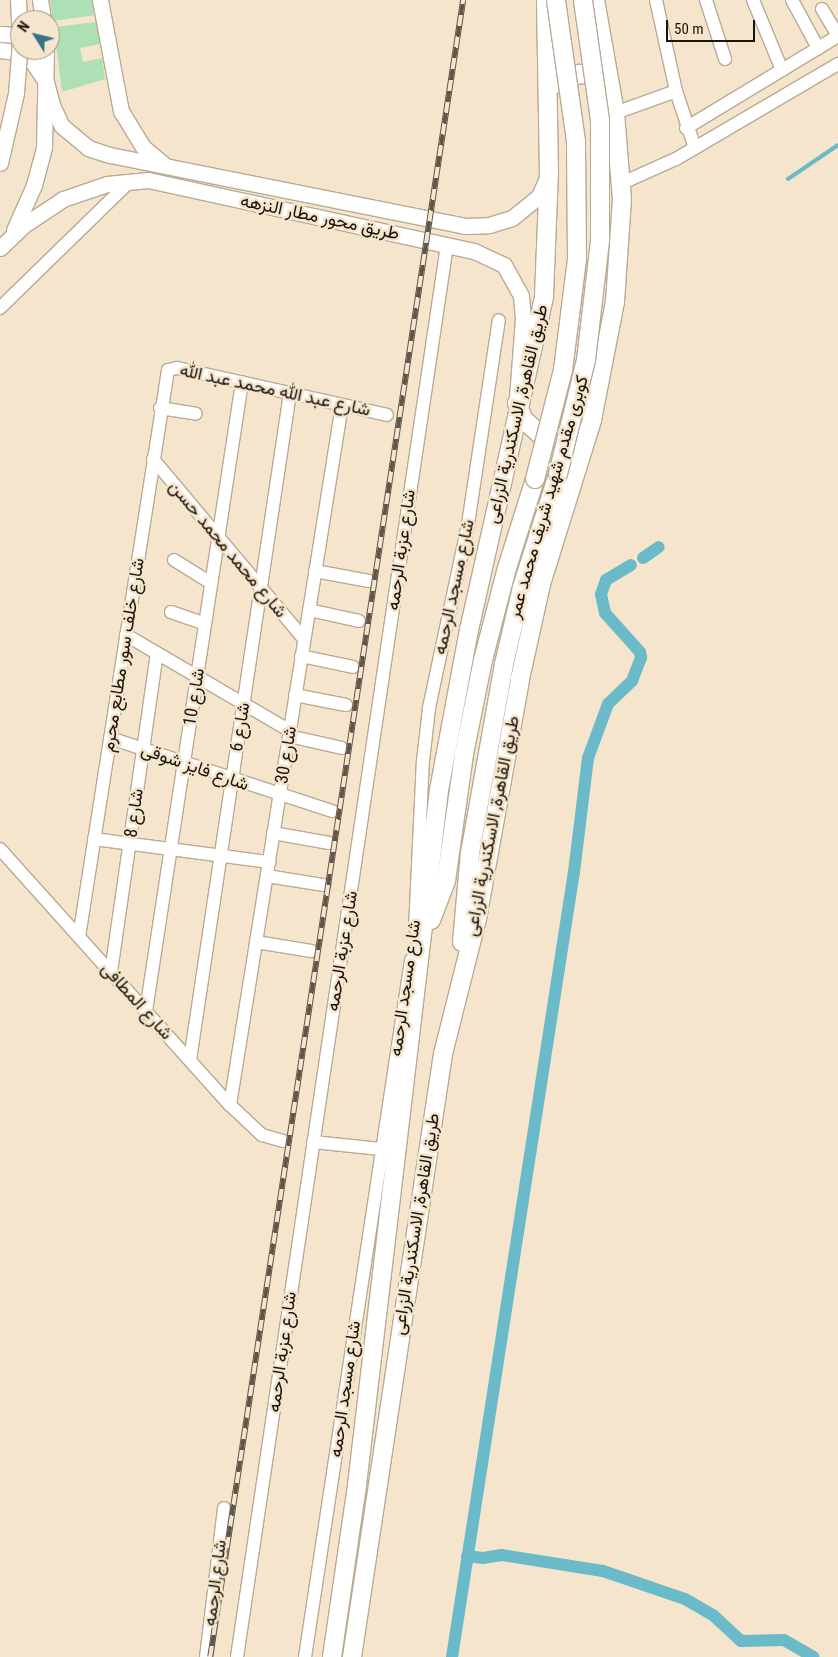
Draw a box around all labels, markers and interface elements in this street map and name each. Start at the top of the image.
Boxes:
north arrow [10,10,60,60]
scale bar [668,10,757,42]
text: N [15,19,33,35]
text: 50 m [674,20,704,38]
street label: طريق محور مطار النزهه [239,190,401,244]
street label: طريق القاهرة, الاسكندرية الزراعى [481,302,553,526]
street label: شارع عبد الله محمد عبد الله [178,359,372,421]
street label: كوبرى مقدم شهيد شريف محمد عمر [503,373,593,621]
street label: شارع محمد محمد حسن [164,476,292,622]
street label: شارع عزبة الرحمه [382,488,420,612]
street label: شارع مسجد الرحمه [429,517,479,657]
street label: شارع خلف سور مطابع محرم [97,556,149,754]
street label: شارع 10 [179,667,209,727]
street label: شارع 6 [225,701,255,753]
street label: طريق القاهرة, الاسكندرية الزراعى [460,714,524,938]
street label: شارع 30 [271,725,301,785]
street label: شارع فايز شوقى [138,738,252,796]
street label: شارع 8 [120,787,148,839]
street label: شارع عزبة الرحمه [322,889,362,1013]
street label: شارع مسجد الرحمه [385,918,425,1058]
street label: شارع المطافى [97,958,177,1044]
street label: طريق القاهرة, الاسكندرية الزراعى [388,1112,444,1336]
street label: شارع عزبة الرحمه [263,1290,301,1414]
street label: شارع مسجد الرحمه [325,1319,365,1459]
street label: شارع الرحمه [199,1539,231,1627]

